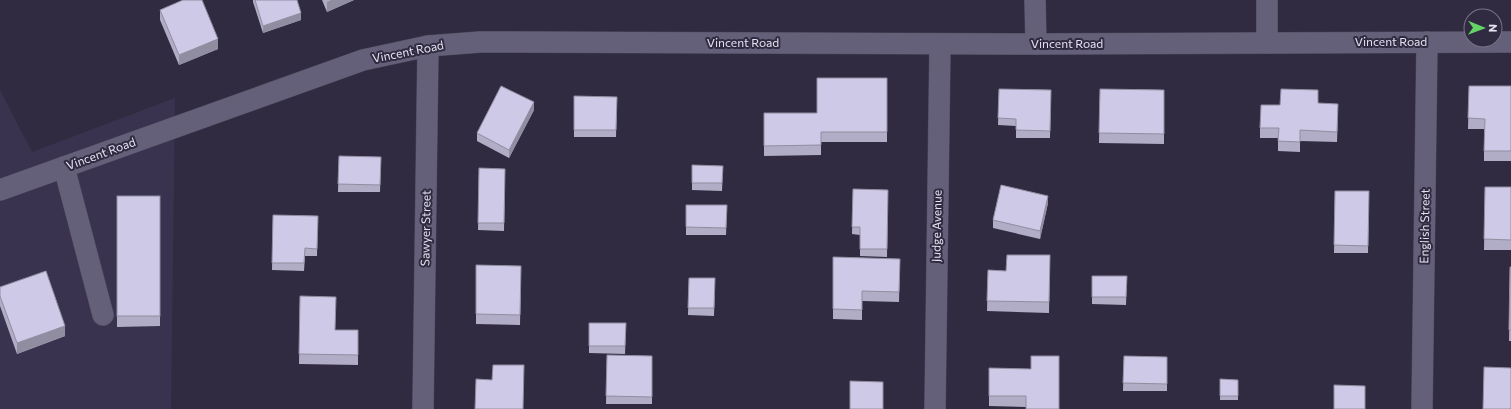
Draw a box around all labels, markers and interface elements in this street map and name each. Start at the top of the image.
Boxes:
north arrow [1463,8,1503,48]
text: N [1487,24,1500,32]
street label: Vincent Road [1355,34,1427,48]
street label: Vincent Road [707,35,779,49]
street label: Vincent Road [1031,36,1103,50]
street label: Vincent Road [371,37,445,65]
street label: Vincent Road [64,134,137,172]
street label: English Street [1416,188,1432,264]
street label: Sawyer Street [417,190,433,266]
street label: Judge Avenue [928,190,945,262]

